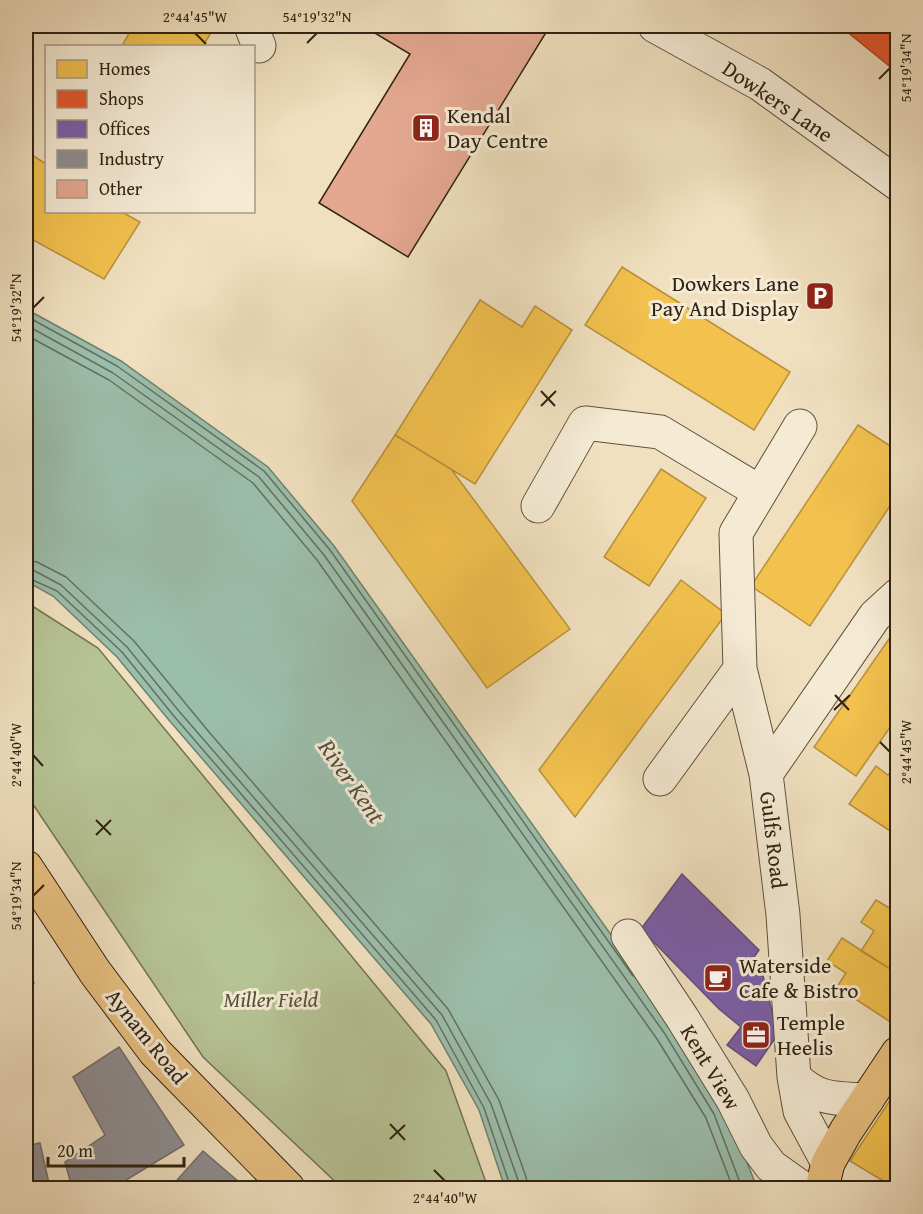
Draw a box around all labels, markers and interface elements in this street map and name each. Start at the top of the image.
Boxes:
text: 2°44'45"W [163,6,228,27]
text: 54°19'32"N [283,6,352,27]
text: 54°19'34"N [895,33,916,102]
legend [45,45,255,213]
street label: Dowkers Lane [716,52,840,150]
text: Homes [99,55,150,82]
text: Shops [99,85,144,112]
place label: Kendal Day Centre [447,99,548,156]
building icon: Kendal Day Centre [410,112,442,144]
text: Offices [99,115,150,142]
text: Industry [99,145,164,172]
text: Other [99,175,143,202]
place label: Dowkers Lane Pay And Display [651,267,799,324]
text: 54°19'32"N [5,273,26,342]
parking icon: Dowkers Lane Pay And Display [804,280,836,312]
text: 2°44'45"W [895,719,916,784]
text: 2°44'40"W [5,722,26,787]
water label: River Kent [310,731,394,831]
street label: Gulfs Road [752,790,796,891]
text: 54°19'34"N [5,861,26,930]
place label: Waterside Cafe & Bistro [739,949,858,1006]
cafe icon: Waterside Cafe & Bistro [702,962,734,994]
street label: Aynam Road [98,981,196,1091]
park label: Miller Field [224,983,319,1015]
place label: Temple Heelis [777,1006,845,1063]
street label: Kent View [673,1018,749,1116]
office icon: Temple Heelis [740,1019,772,1051]
scale bar [48,1130,184,1168]
text: 20 m [57,1137,93,1164]
text: 2°44'40"W [413,1187,478,1208]

